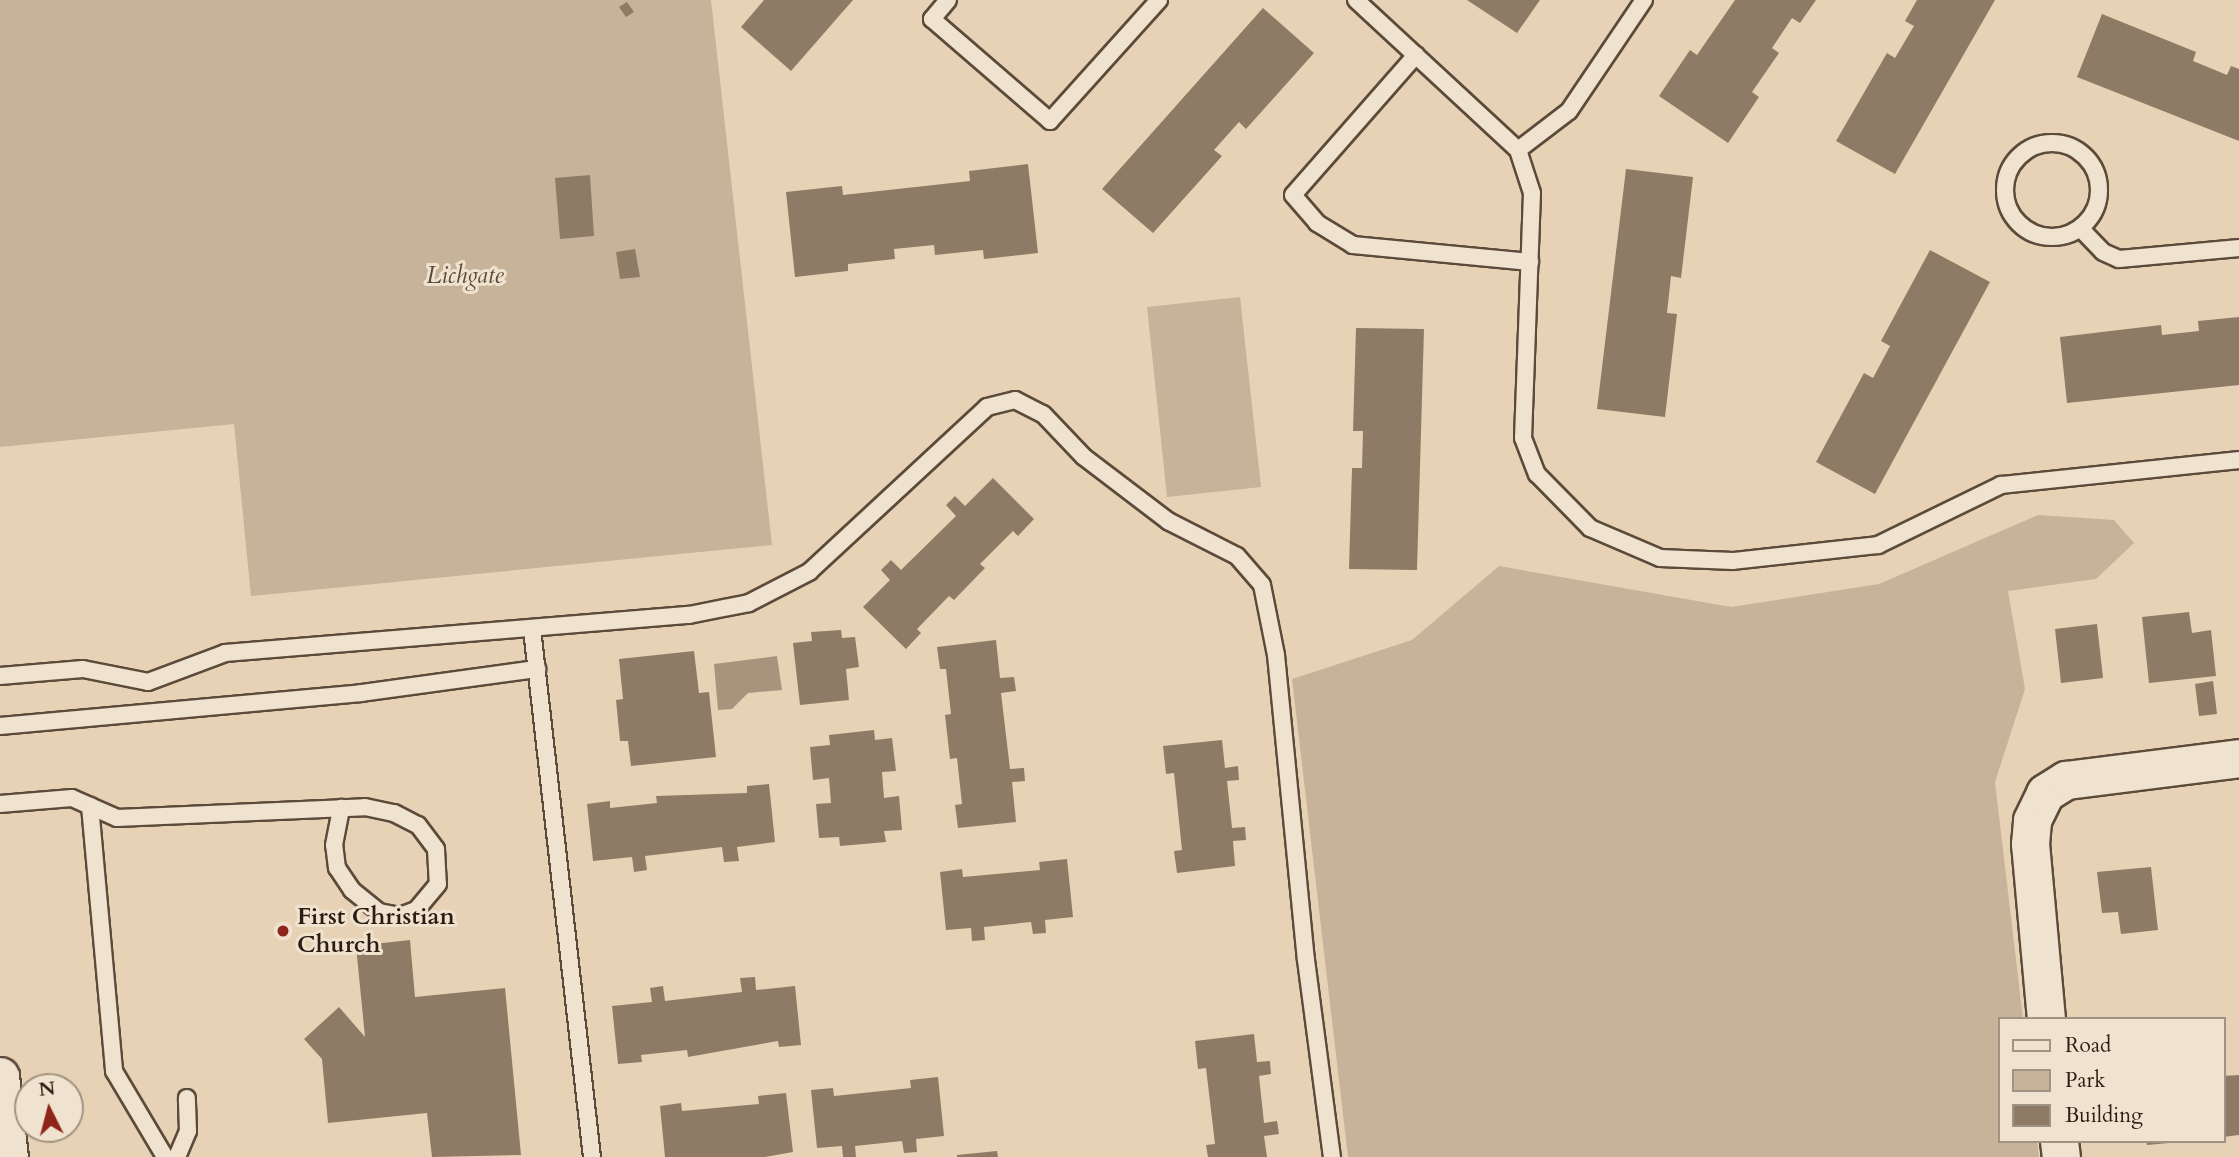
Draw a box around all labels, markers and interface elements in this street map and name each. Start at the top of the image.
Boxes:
park label: Lichgate [426,262,504,290]
place label: First Christian Church [297,903,455,959]
marker: First Christian Church [275,923,291,939]
legend [1997,1017,2225,1143]
text: Road [2065,1031,2111,1060]
text: Park [2065,1066,2105,1095]
north arrow [14,1073,84,1143]
text: N [37,1075,57,1103]
text: Building [2065,1101,2143,1130]

